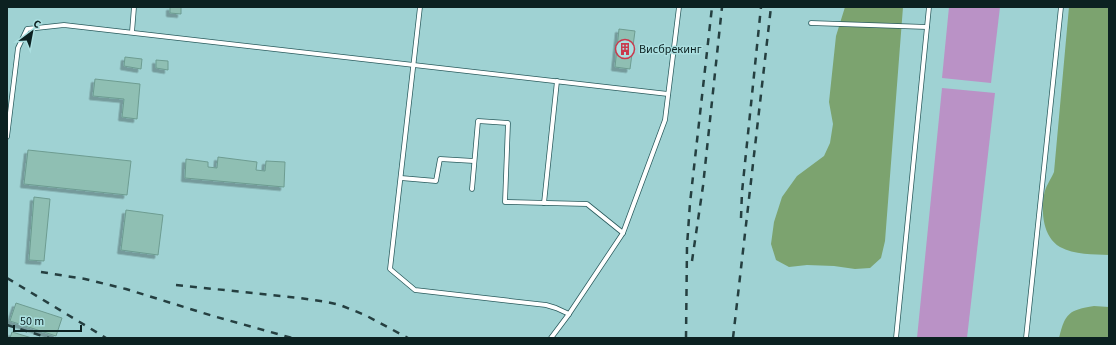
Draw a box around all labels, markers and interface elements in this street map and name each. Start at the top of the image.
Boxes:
north arrow [12,12,52,52]
text: С [30,16,44,32]
building icon: Висбрекинг [614,38,636,60]
place label: Висбрекинг [639,41,702,58]
scale bar [14,307,81,333]
text: 50 m [20,313,44,330]

